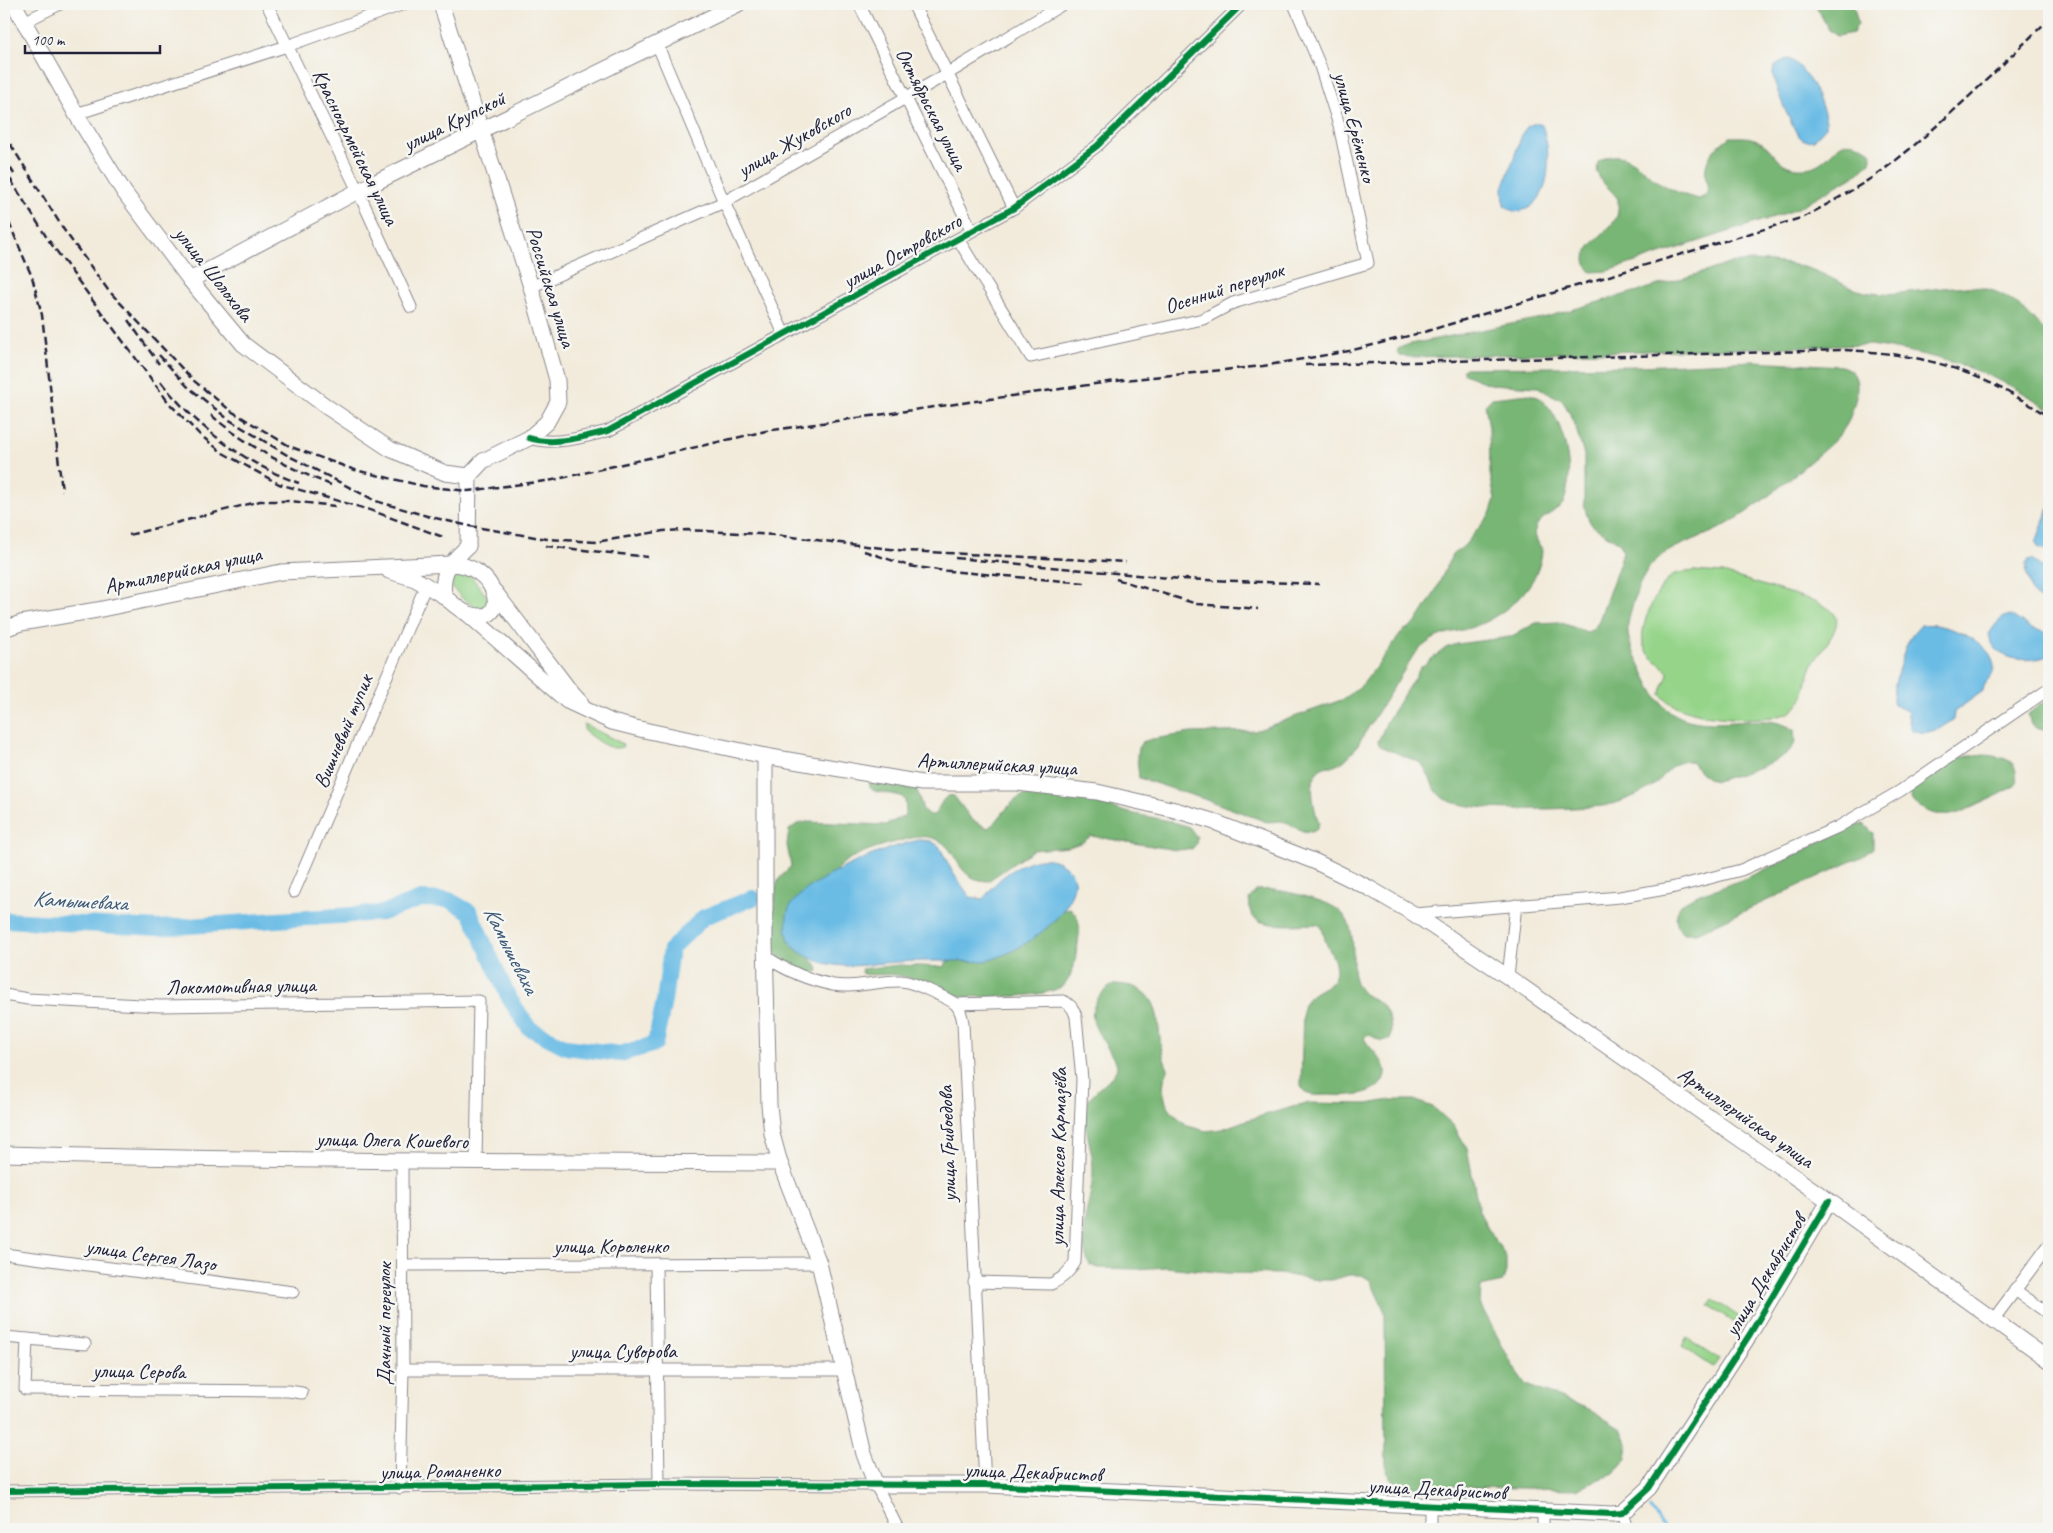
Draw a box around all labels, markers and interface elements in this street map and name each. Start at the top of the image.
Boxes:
scale bar [25,22,160,54]
text: 100 m [32,31,66,50]
street label: Октябрьская улица [890,43,975,177]
street label: Красноармейская улица [307,65,406,231]
street label: улица Ерёменко [1327,67,1383,187]
street label: улица Крупской [397,85,510,158]
street label: улица Жуковского [731,96,857,184]
street label: улица Островского [836,207,967,295]
street label: улица Шолохова [168,220,260,328]
street label: Российская улица [520,224,582,352]
street label: Осенний переулок [1161,256,1289,319]
street label: Артиллерийская улица [102,540,265,599]
street label: Вишневый тупик [307,669,379,792]
street label: Артиллерийская улица [917,747,1079,781]
water label: Камышеваха [32,885,131,918]
water label: Камышеваха [477,901,546,1001]
street label: Локомотивная улица [166,972,318,1000]
street label: Артиллерийская улица [1673,1061,1820,1174]
street label: улица Алексея Кармазёва [1043,1066,1073,1249]
street label: улица Грибоедова [932,1084,962,1205]
street label: улица Олега Кошевого [314,1126,470,1154]
street label: улица Декабристов [1717,1206,1814,1342]
street label: улица Сергея Лазо [82,1233,220,1277]
street label: улица Короленко [552,1233,670,1259]
street label: Дачный переулок [371,1261,397,1385]
street label: улица Суворова [567,1338,678,1364]
street label: улица Серова [90,1357,188,1385]
street label: улица Романенко [378,1457,502,1485]
street label: улица Декабристов [962,1457,1106,1488]
street label: улица Декабристов [1366,1472,1510,1506]

